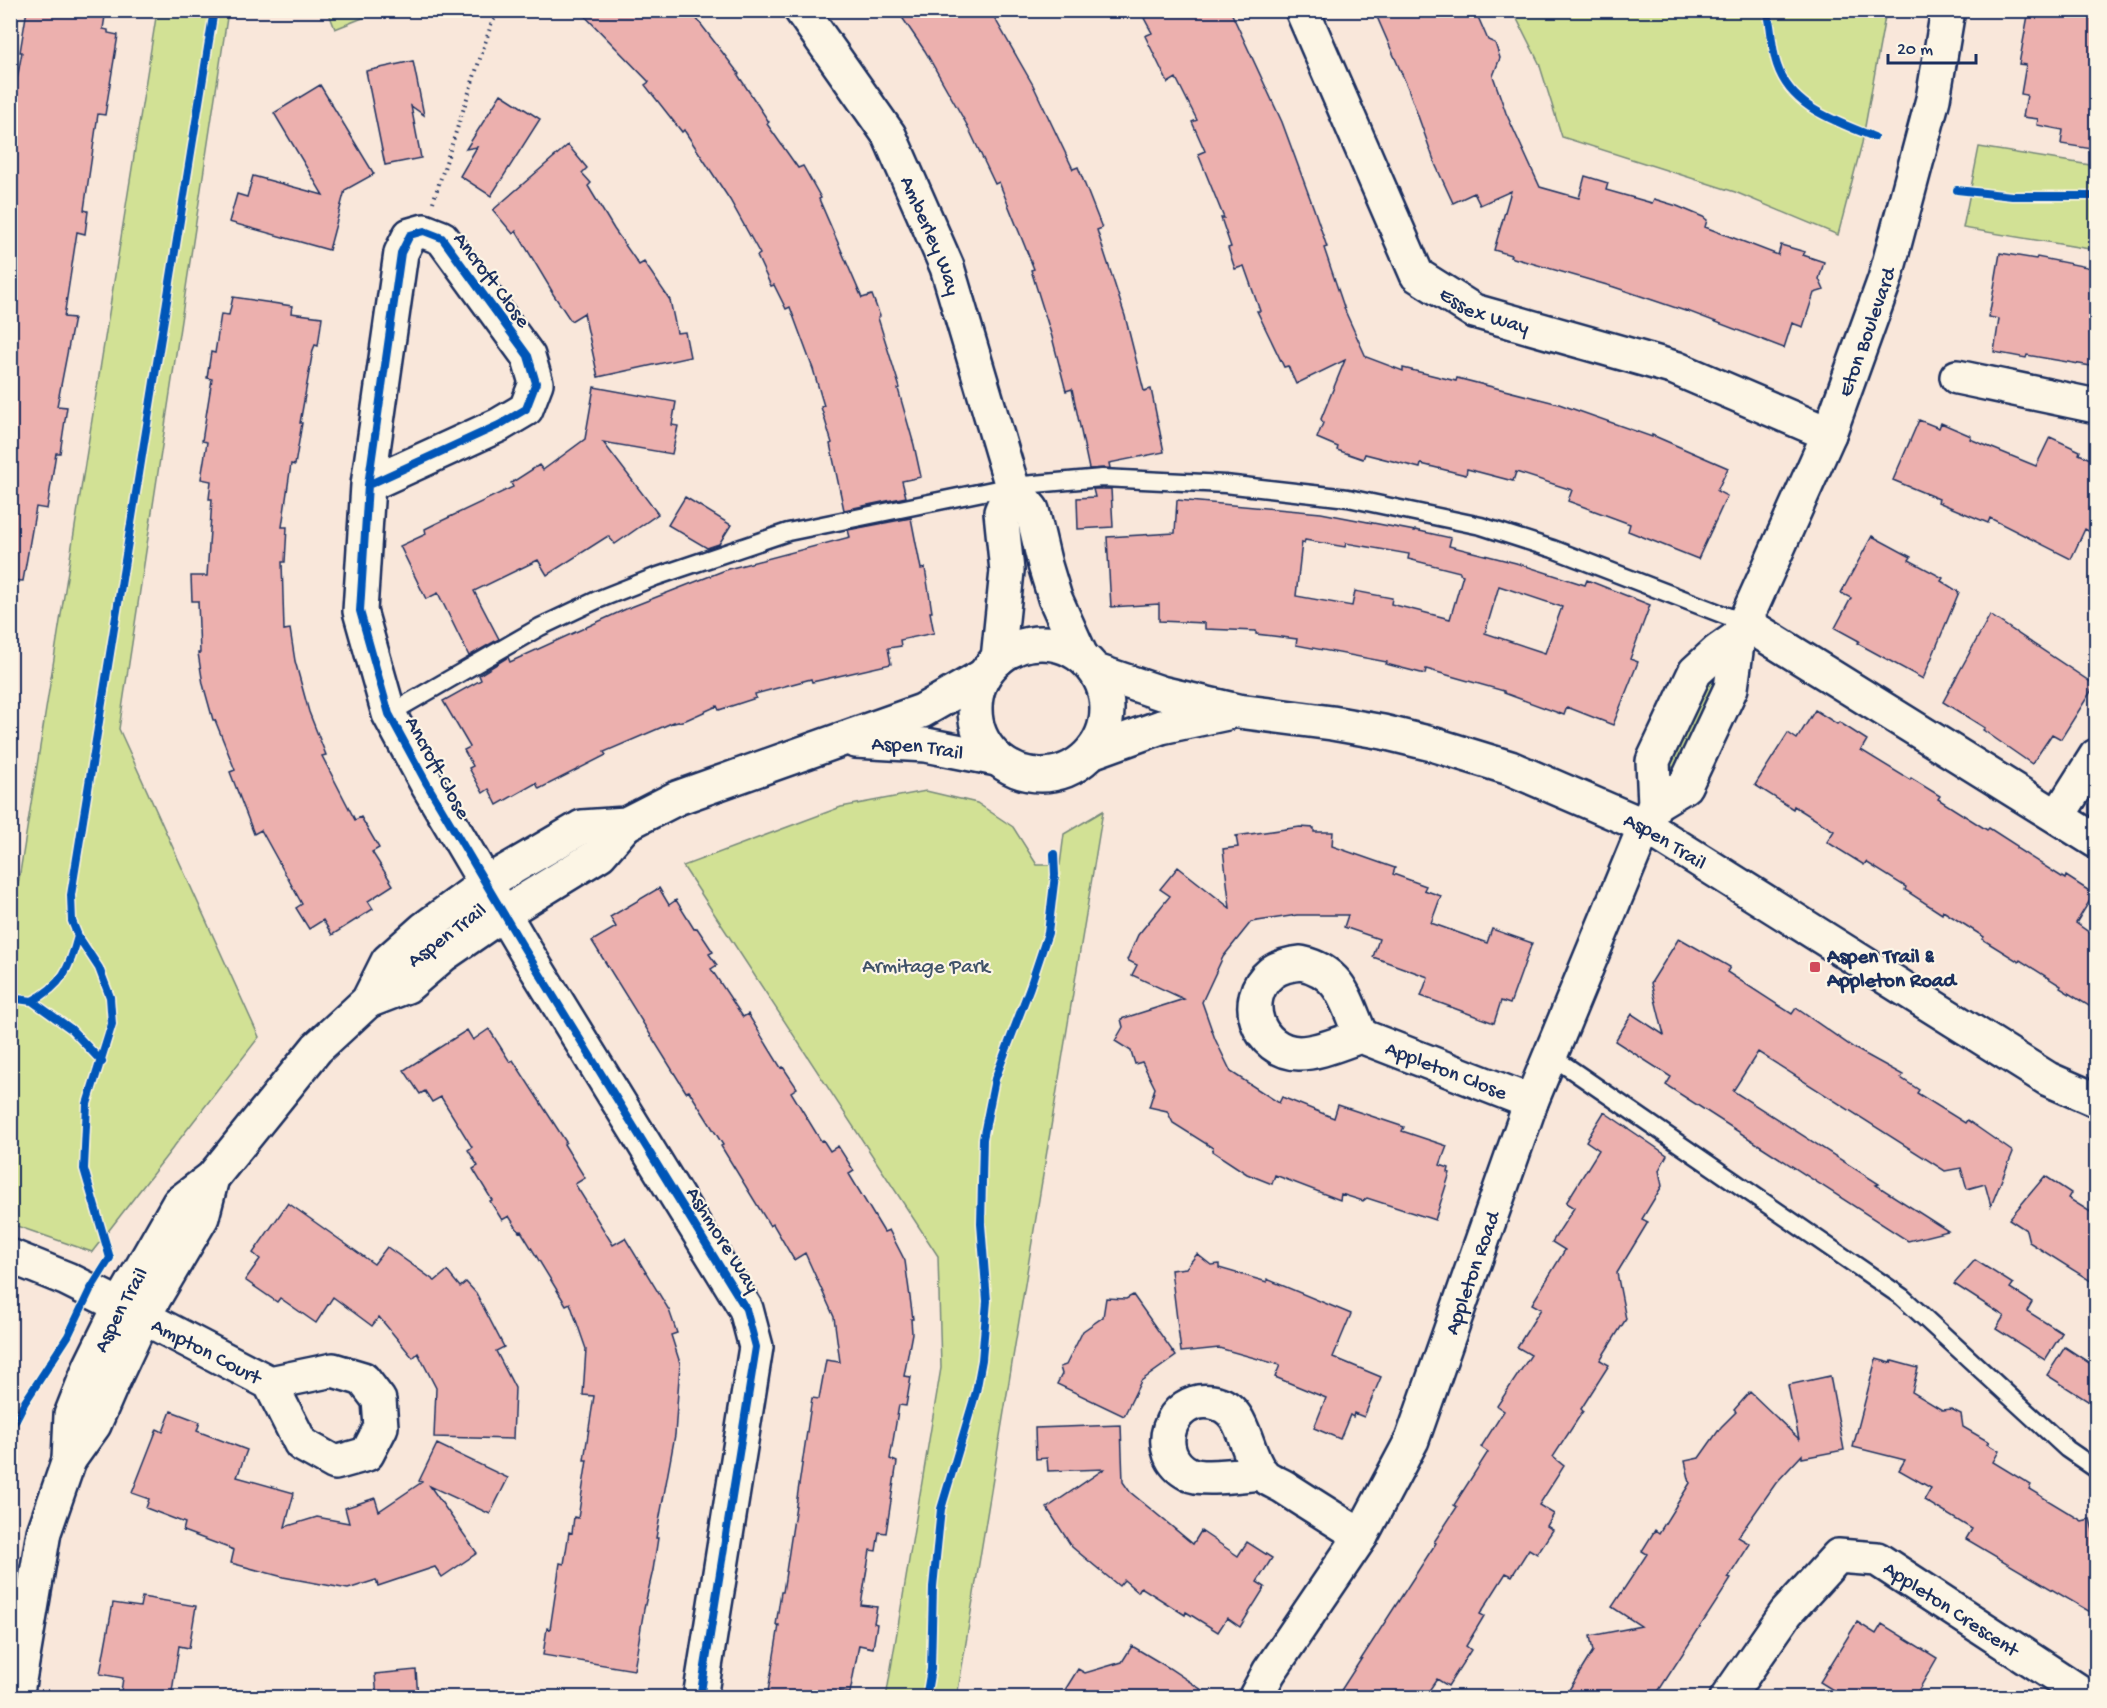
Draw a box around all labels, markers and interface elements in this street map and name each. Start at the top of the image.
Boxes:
scale bar [1888,27,1976,65]
text: 20 m [1897,40,1933,61]
street label: Amberley Way [893,173,964,299]
street label: Ancroft Close [446,228,535,335]
street label: Eton Boulevard [1835,264,1904,401]
street label: Essex Way [1433,283,1532,342]
street label: Ancroft Close [398,713,475,825]
street label: Aspen Trail [871,733,965,768]
street label: Aspen Trail [1619,809,1710,877]
street label: Aspen Trail [404,899,493,975]
place label: Aspen Trail & Appleton Road [1826,946,1959,995]
park label: Armitage Park [862,956,992,981]
marker: Aspen Trail & Appleton Road [1808,960,1822,974]
street label: Appleton Close [1381,1038,1511,1108]
street label: Ashmore Way [679,1183,764,1298]
street label: Appleton Road [1441,1207,1508,1339]
street label: Aspen Trail [90,1264,155,1358]
street label: Ampton Court [146,1314,267,1393]
street label: Appleton Crescent [1877,1557,2024,1666]

